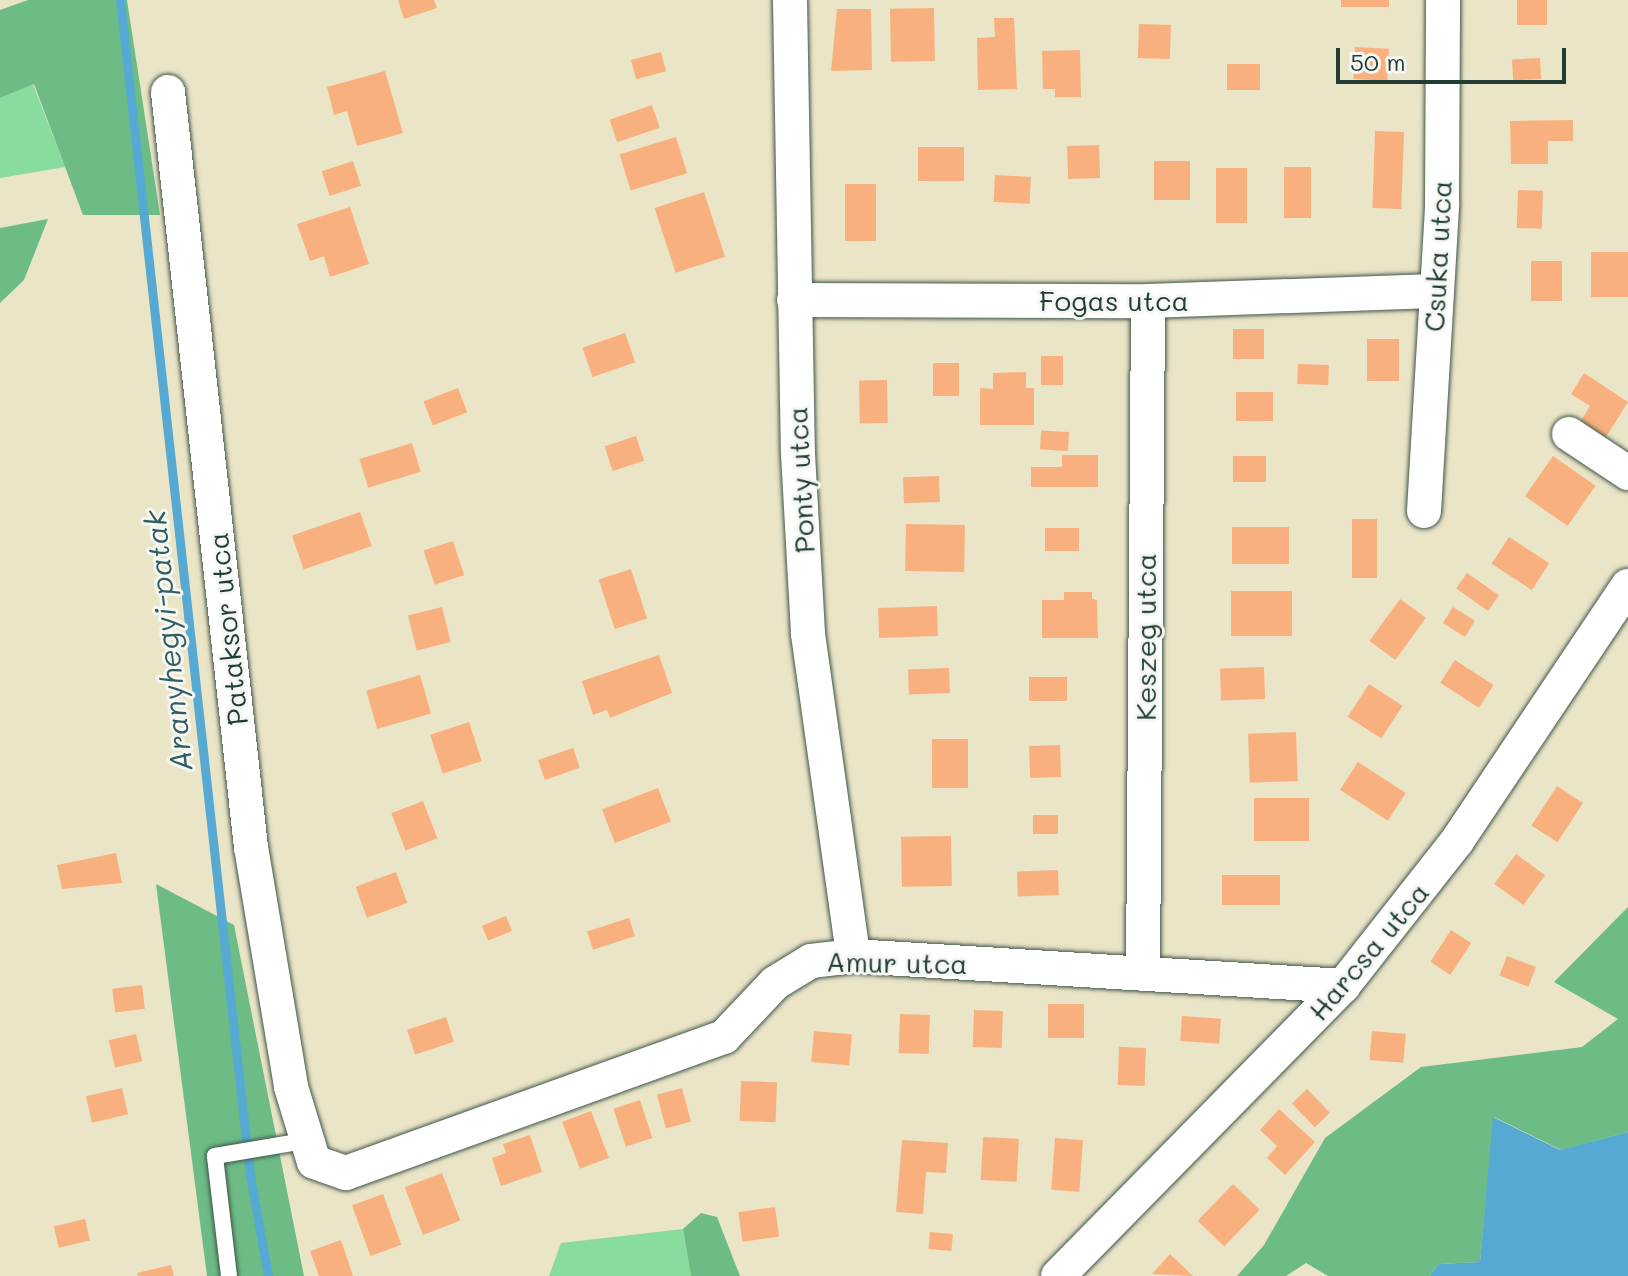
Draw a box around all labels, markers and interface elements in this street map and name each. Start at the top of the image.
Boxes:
scale bar [1340,32,1570,82]
text: 50 m [1350,46,1406,77]
street label: Csuka utca [1416,179,1458,333]
street label: Fogas utca [1039,283,1189,317]
street label: Ponty utca [779,406,821,554]
water label: Aranyhegyi-patak [135,509,199,773]
street label: Pataksor utca [200,531,254,727]
street label: Keszeg utca [1128,553,1162,721]
street label: Harcsa utca [1301,875,1435,1027]
street label: Amur utca [826,944,968,980]

